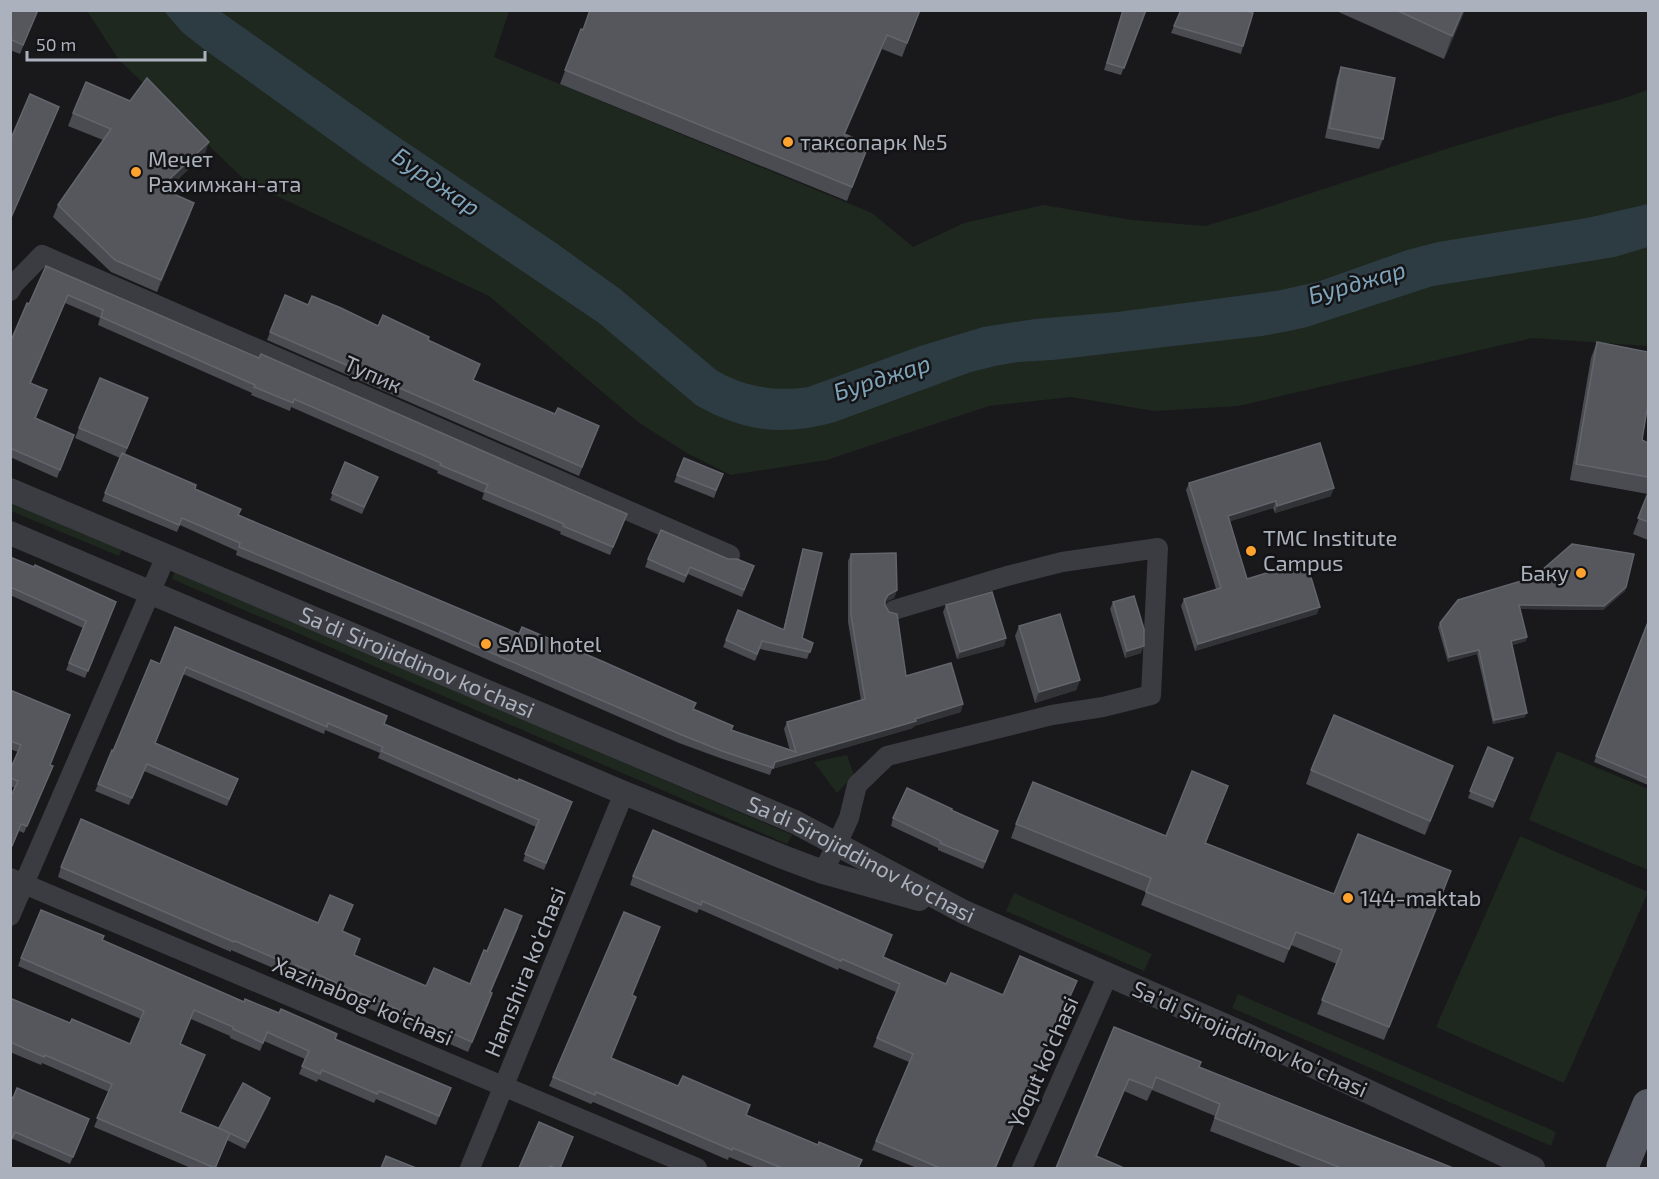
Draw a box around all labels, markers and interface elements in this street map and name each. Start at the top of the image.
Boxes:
scale bar [27,24,206,62]
text: 50 m [36,33,76,55]
place label: таксопарк №5 [800,128,947,154]
marker: таксопарк №5 [781,135,795,149]
water label: Бурджар [387,140,486,221]
place label: Мечет Рахимжан-ата [148,145,301,196]
marker: Мечет Рахимжан-ата [129,165,143,179]
water label: Бурджар [1304,254,1409,309]
water label: Бурджар [829,347,934,406]
street label: Тупик [340,349,406,398]
place label: TMC Institute Campus [1263,524,1397,575]
marker: TMC Institute Campus [1244,544,1258,558]
place label: Баку [1520,559,1569,586]
marker: Баку [1574,566,1588,580]
street label: Sa'di Sirojiddinov ko'chasi [296,600,539,722]
place label: SADI hotel [498,630,602,656]
marker: SADI hotel [479,637,493,651]
street label: Sa'di Sirojiddinov ko'chasi [744,789,979,927]
street label: Hamshira ko‘chasi [478,883,570,1060]
place label: 144-maktab [1360,884,1481,910]
marker: 144-maktab [1341,891,1355,905]
street label: Xazinabog‘ ko‘chasi [269,950,457,1050]
street label: Saʼdi Sirojiddinov koʻchasi [1128,974,1372,1103]
street label: Yoqut ko'chasi [1001,992,1083,1131]

